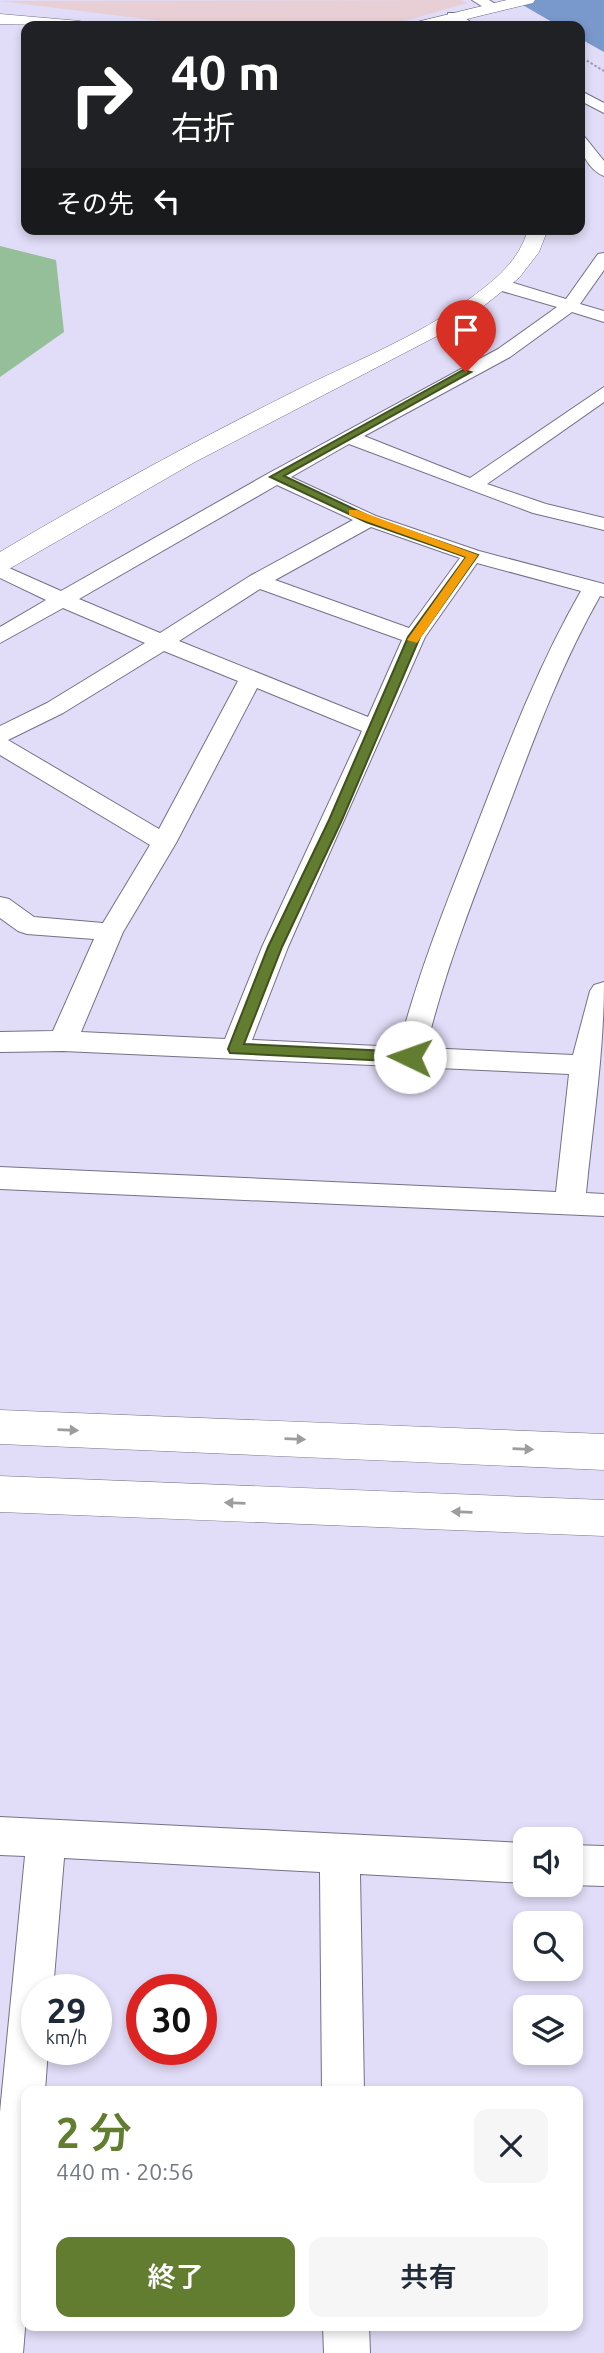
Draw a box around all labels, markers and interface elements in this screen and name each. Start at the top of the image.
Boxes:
text: 40 m [171,44,280,99]
icon: right [56,49,147,140]
text: 右折 [171,109,235,145]
icon: left [148,182,186,220]
text: その先 [56,189,134,218]
pin [436,300,496,372]
icon: arrive [447,311,485,349]
position arrow [373,1020,447,1094]
one-way arrow [57,1424,79,1435]
one-way arrow [285,1434,307,1445]
one-way arrow [512,1444,534,1455]
one-way arrow [224,1498,246,1509]
one-way arrow [451,1507,473,1518]
map controls [513,1827,583,2065]
button: sound [513,1827,583,1897]
button: search [513,1911,583,1981]
speed limit sign: 30 [126,1974,217,2065]
text: 29 [47,1990,86,2030]
button: layers [513,1995,583,2065]
text: km/h [46,2027,87,2047]
text: 2 分 [56,2109,132,2156]
button: close [474,2109,548,2183]
text: 440 m · 20:56 [56,2159,194,2184]
button: 終了 [56,2237,295,2317]
button: 共有 [309,2237,548,2317]

